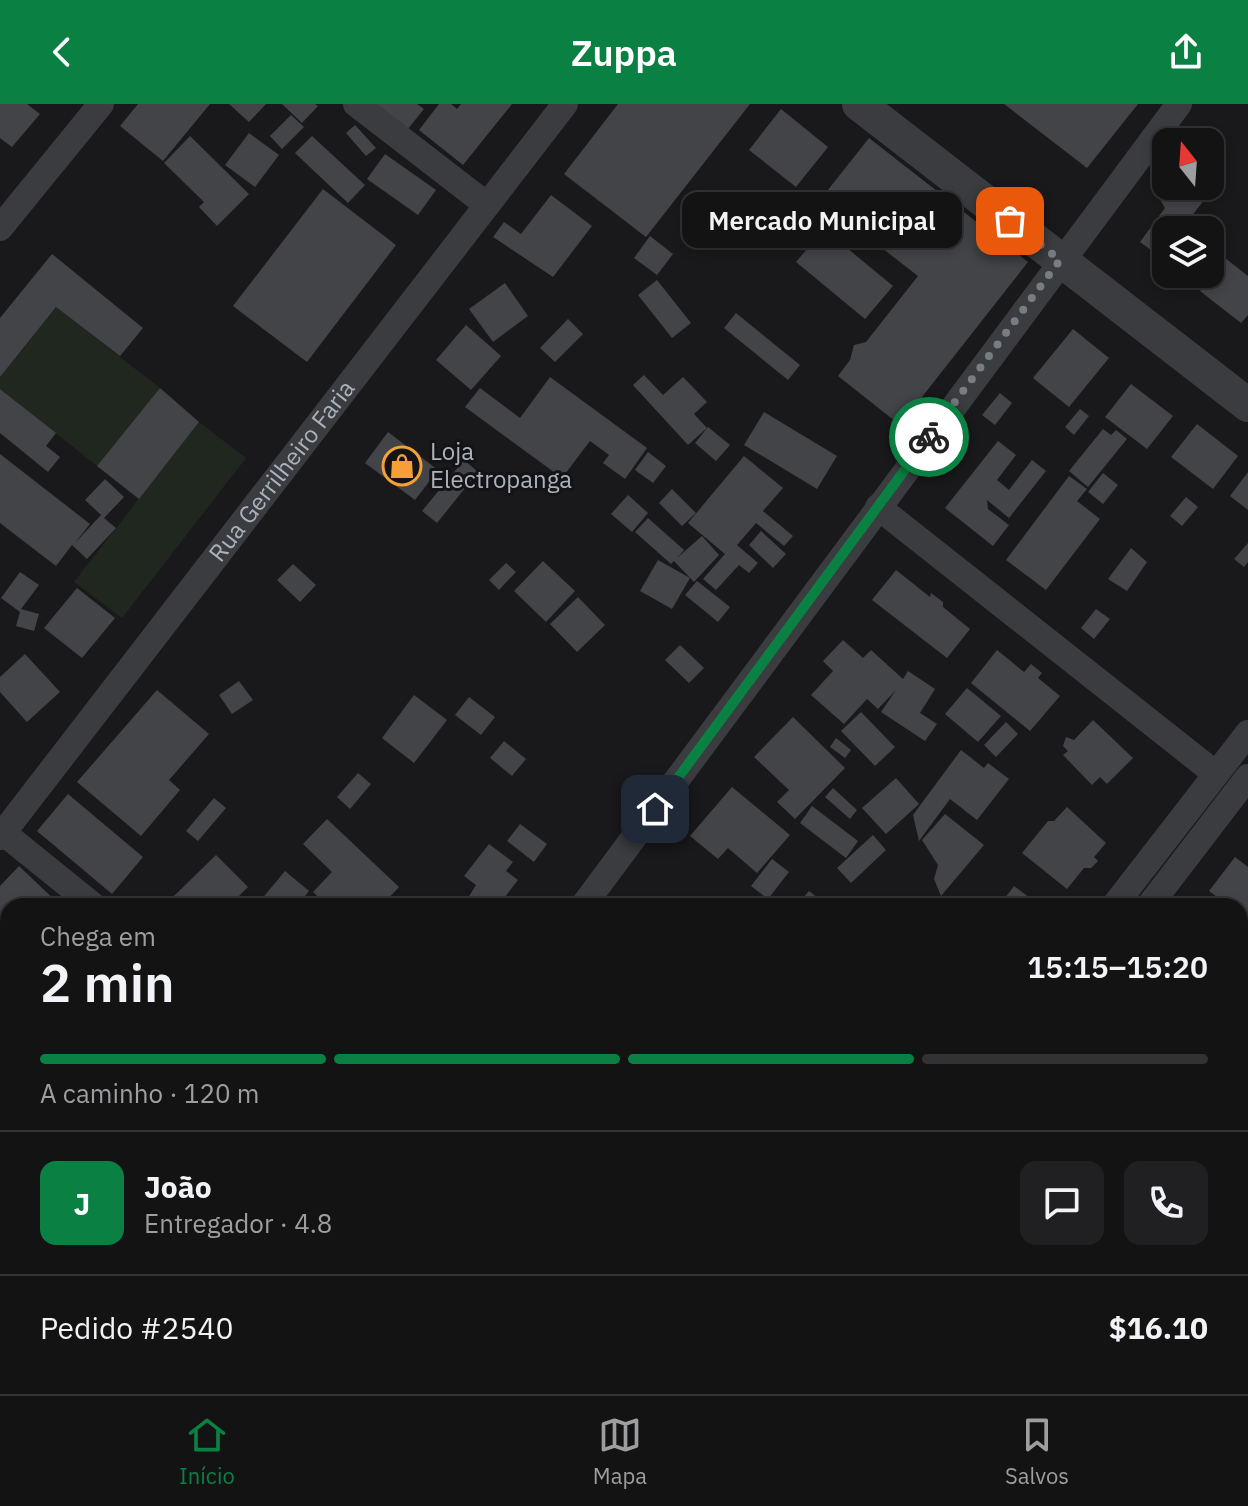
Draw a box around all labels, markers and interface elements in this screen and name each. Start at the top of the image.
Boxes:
text: Zuppa [571,29,677,76]
icon: back [40,30,84,74]
icon: share [1164,30,1208,74]
north arrow [1152,128,1224,200]
map controls [1152,128,1224,288]
pin [976,187,1044,255]
callout: Mercado Municipal [682,193,962,249]
icon: bag [988,199,1032,243]
text: Mercado Municipal [708,203,936,237]
button: layers [1152,216,1224,288]
street label: Rua Gerrilheiro Faria [201,373,362,568]
courier [889,397,969,477]
icon: bike [907,415,951,459]
place label: Loja Electropanga [430,435,572,495]
shop icon: Loja Electropanga [381,445,423,487]
pin [621,775,689,843]
icon: home [633,787,677,831]
text: Chega em [40,919,156,953]
text: 15:15–15:20 [1027,947,1208,986]
text: 2 min [40,949,175,1016]
text: A caminho · 120 m [40,1076,259,1110]
button: chat [1020,1161,1104,1245]
button: phone [1124,1161,1208,1245]
text: João [144,1167,212,1206]
text: J [74,1184,90,1223]
text: Entregador · 4.8 [144,1206,332,1240]
text: Pedido #2540 [40,1308,234,1347]
text: $16.10 [1109,1308,1208,1347]
tab: Início [179,1413,235,1490]
tab: Mapa [593,1413,647,1490]
tab: Salvos [1005,1413,1069,1490]

